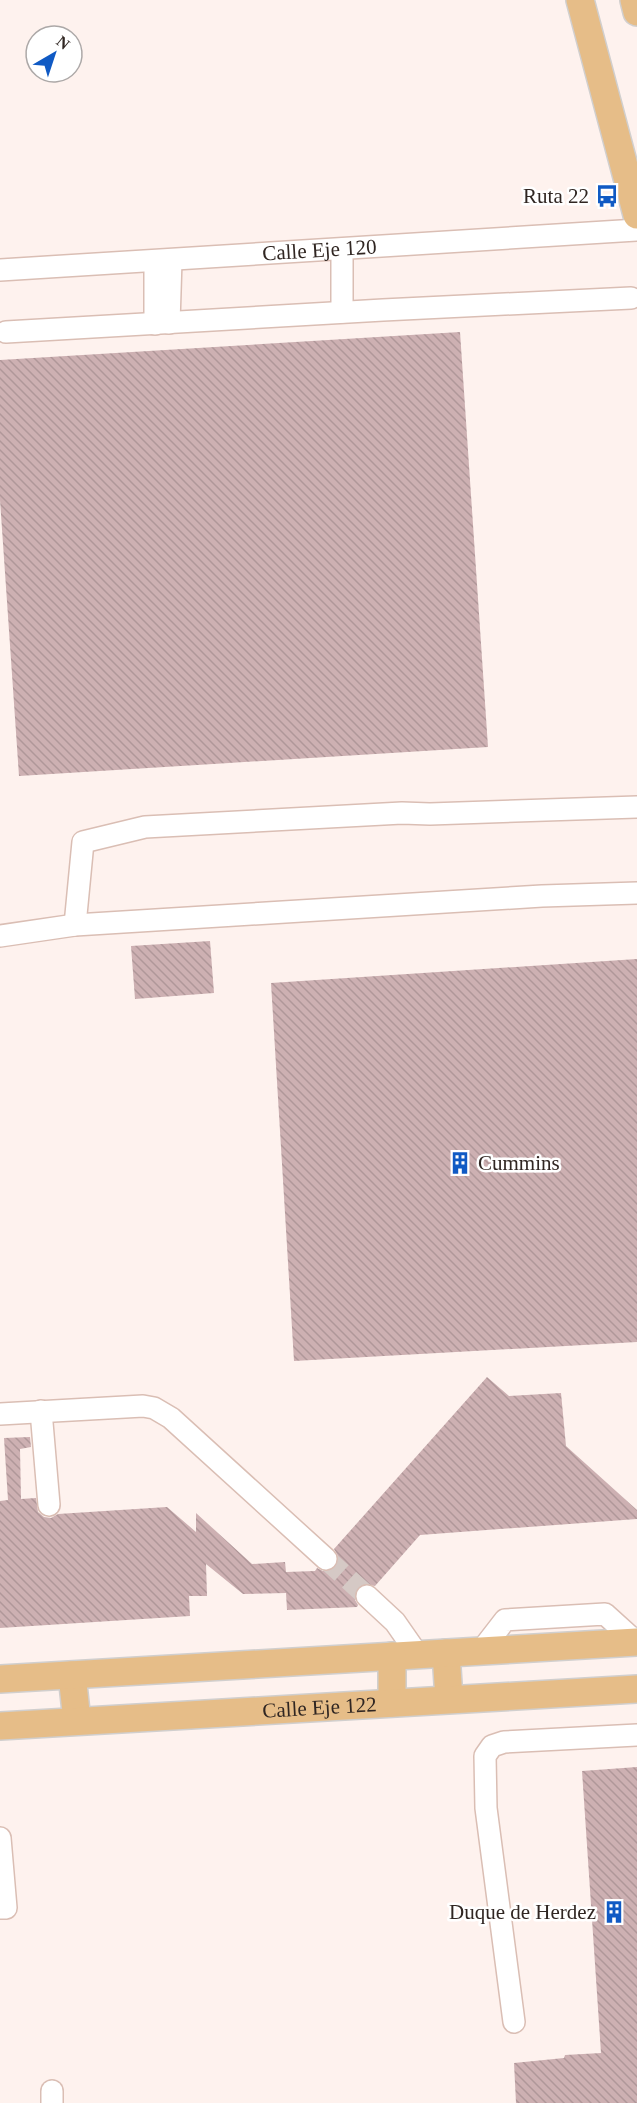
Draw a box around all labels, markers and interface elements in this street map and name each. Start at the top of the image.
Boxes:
north arrow [24,24,84,84]
text: N [53,32,73,53]
bus stop icon: Ruta 22 [594,183,620,209]
place label: Ruta 22 [523,184,589,208]
street label: Calle Eje 120 [262,234,377,266]
building icon: Cummins [447,1150,473,1176]
place label: Cummins [478,1151,560,1175]
street label: Calle Eje 122 [262,1692,377,1723]
building icon: Duque de Herdez [601,1899,627,1925]
place label: Duque de Herdez [449,1900,596,1924]

